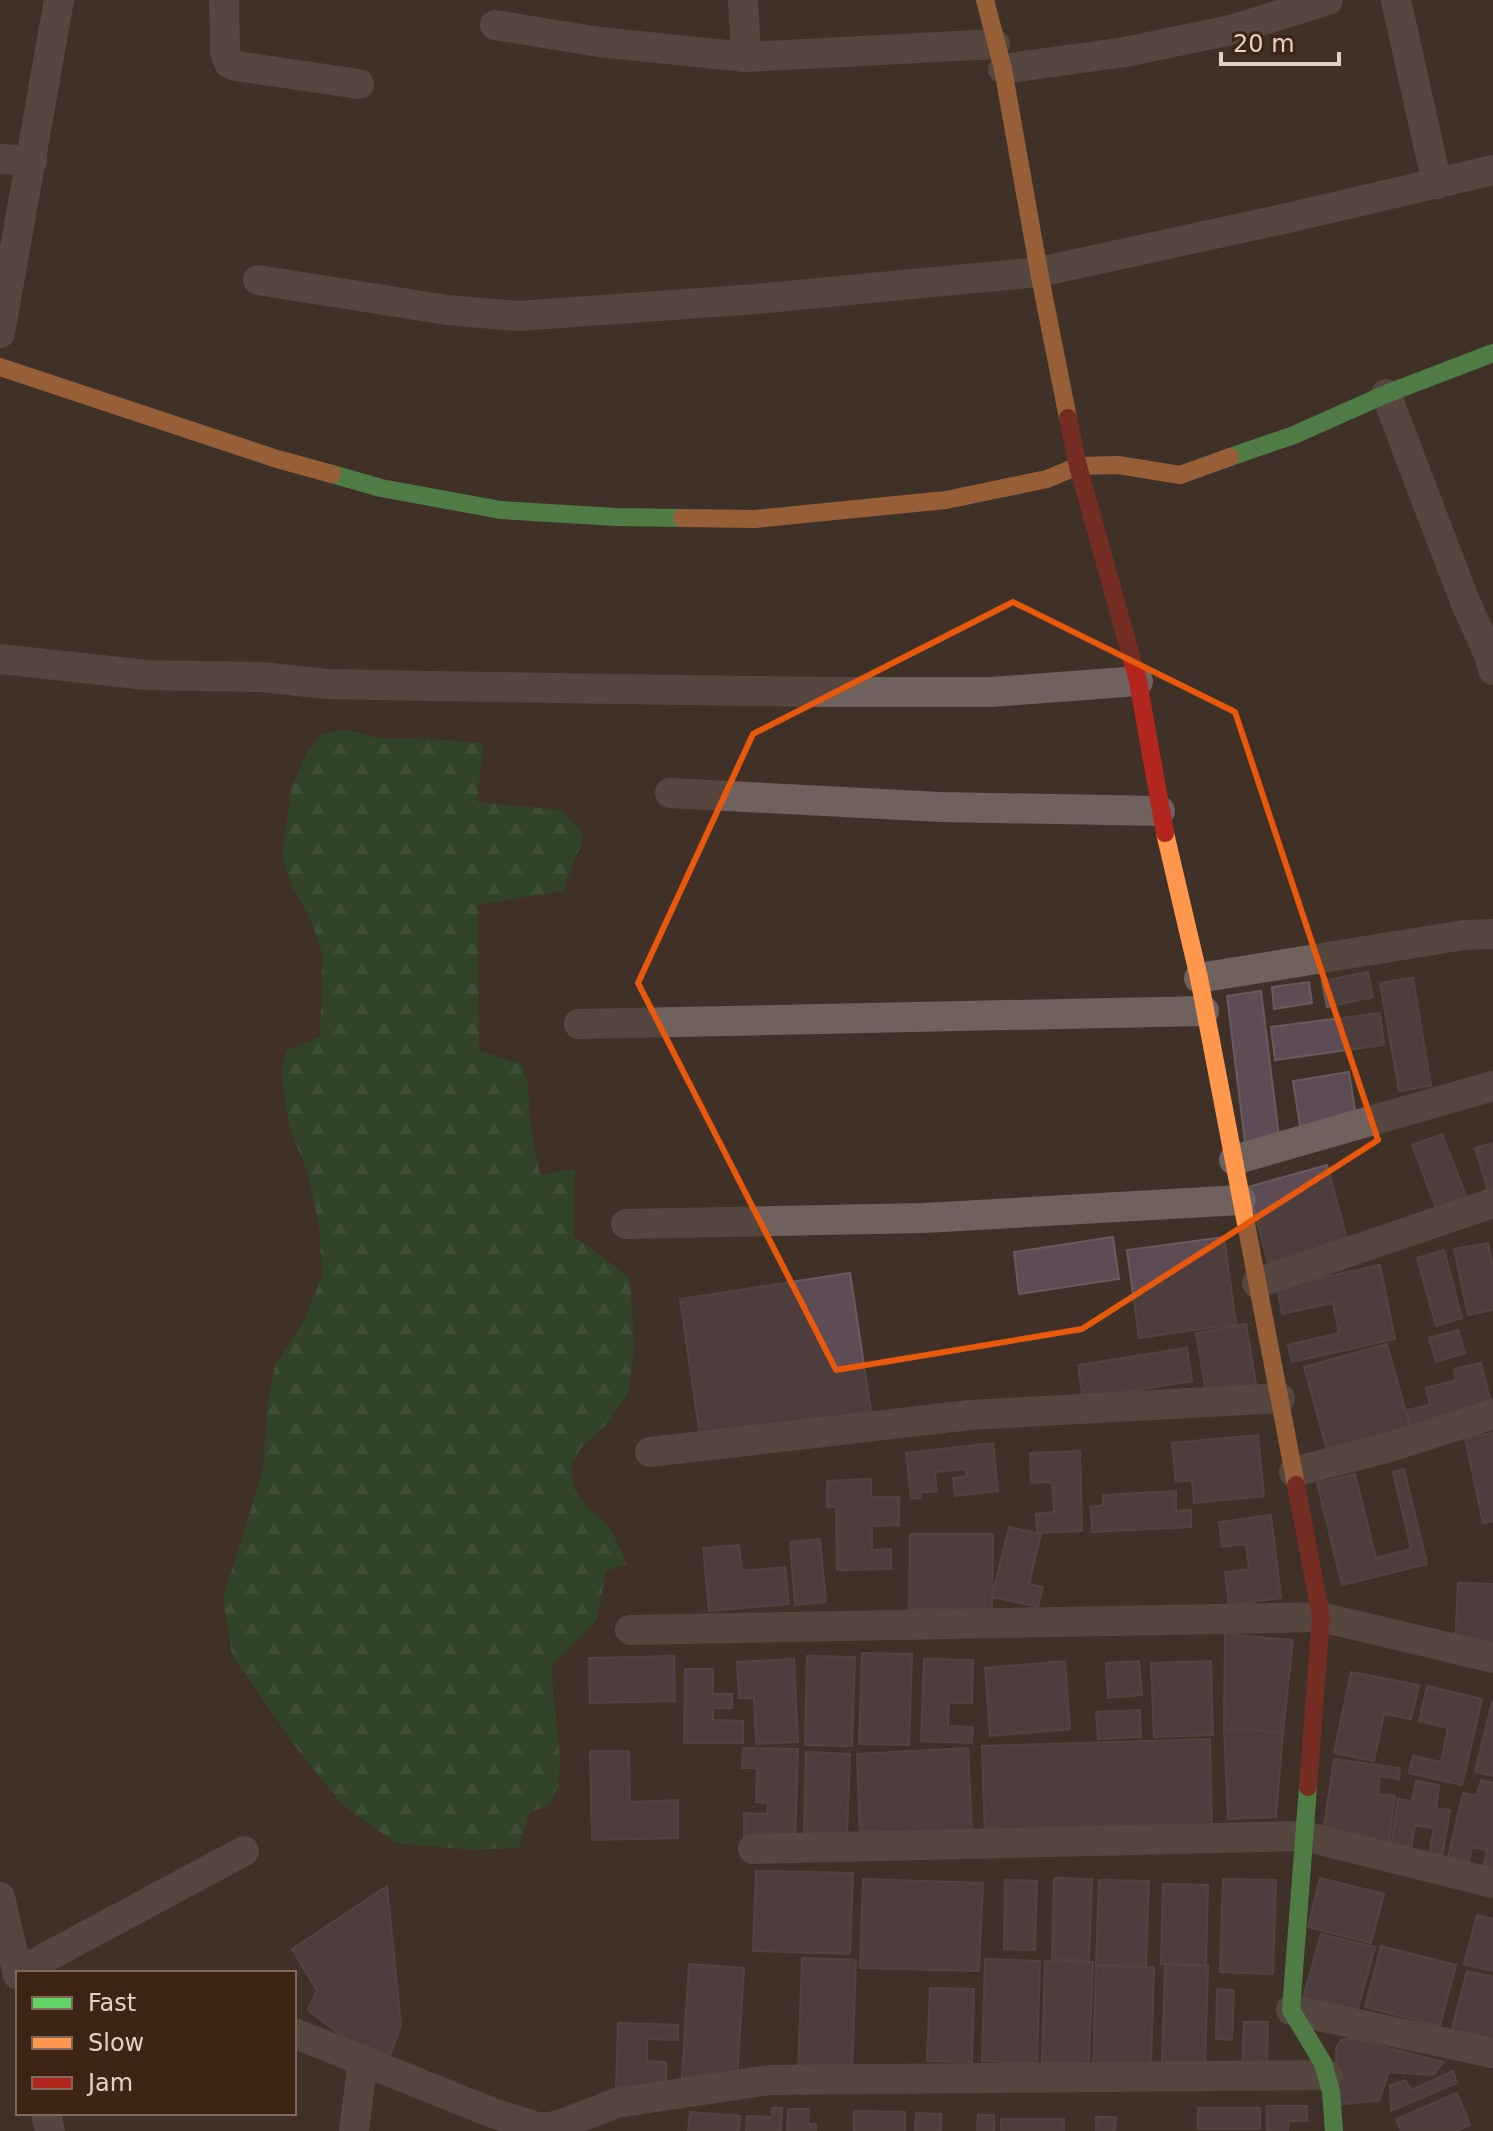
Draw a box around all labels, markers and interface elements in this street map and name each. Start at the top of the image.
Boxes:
scale bar [1221,16,1339,66]
text: 20 m [1233,30,1295,58]
legend [16,1971,296,2115]
text: Fast [88,1989,136,2017]
text: Slow [88,2029,144,2057]
text: Jam [86,2069,133,2097]

